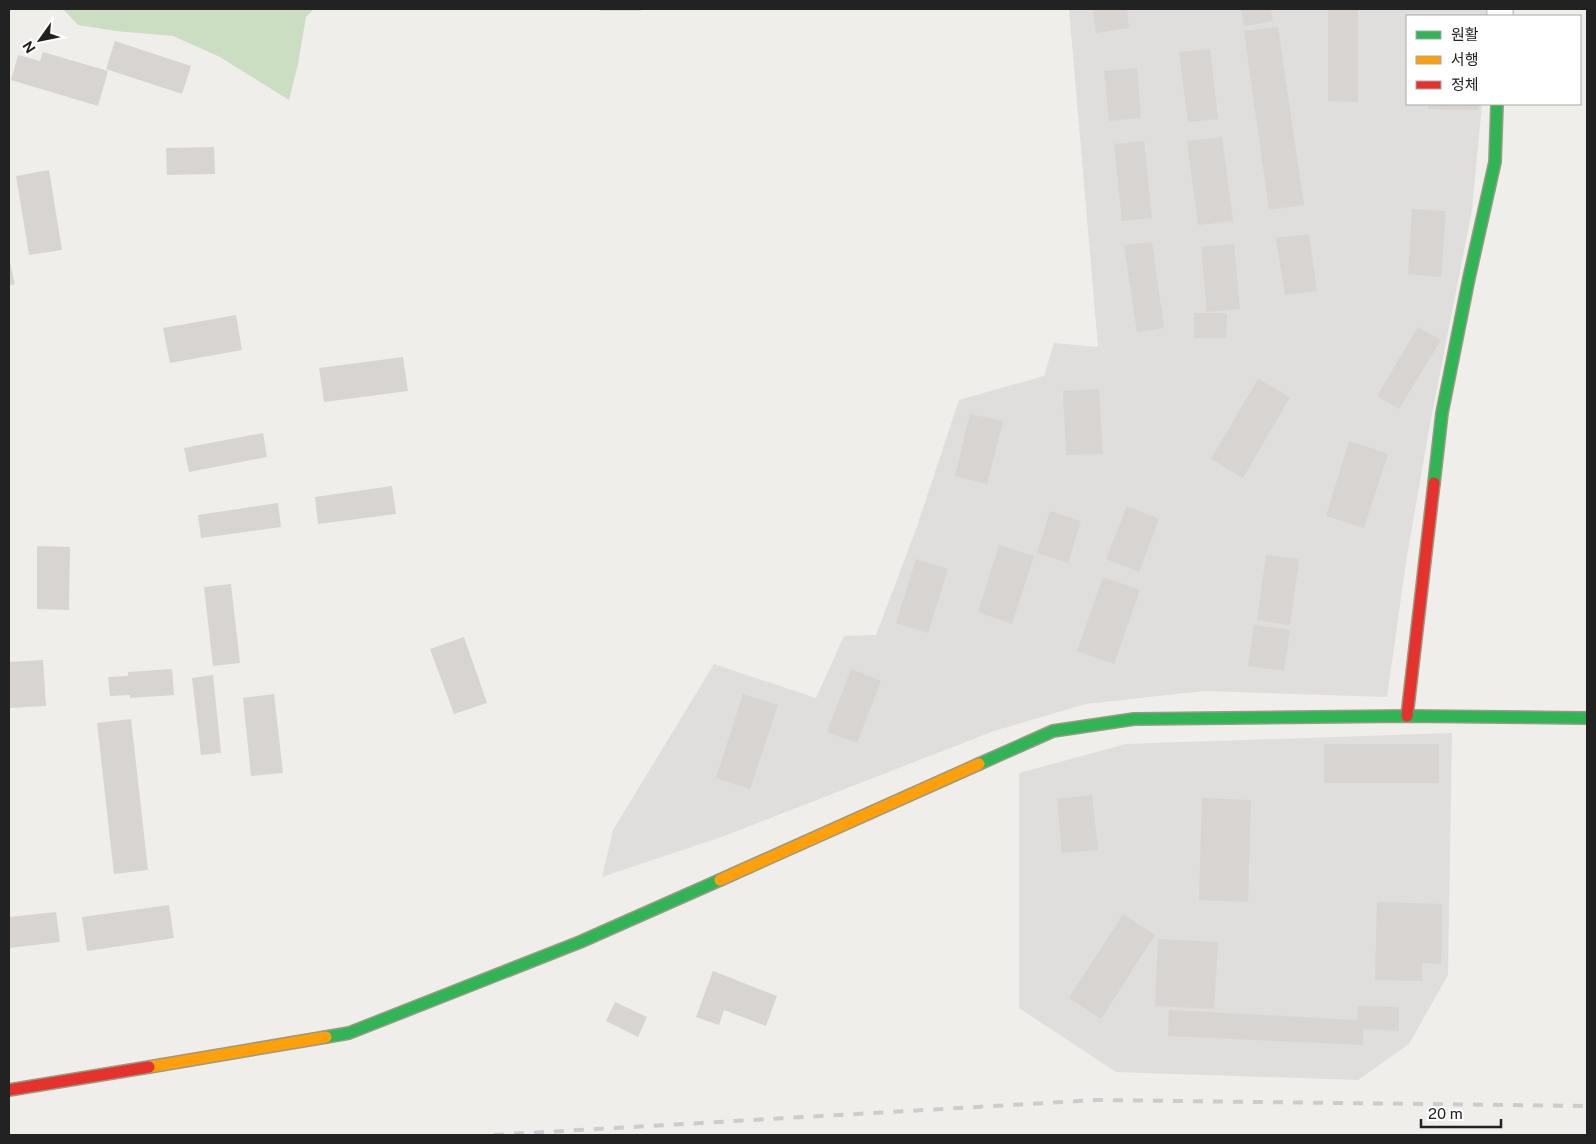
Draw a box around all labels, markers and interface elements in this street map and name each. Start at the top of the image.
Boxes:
north arrow [15,15,65,65]
legend [1406,15,1581,105]
text: 원활 [1451,26,1479,43]
text: N [19,38,39,56]
text: 서행 [1451,51,1479,68]
text: 정체 [1451,76,1479,93]
scale bar [1421,1096,1501,1128]
text: 20 m [1428,1105,1463,1122]

